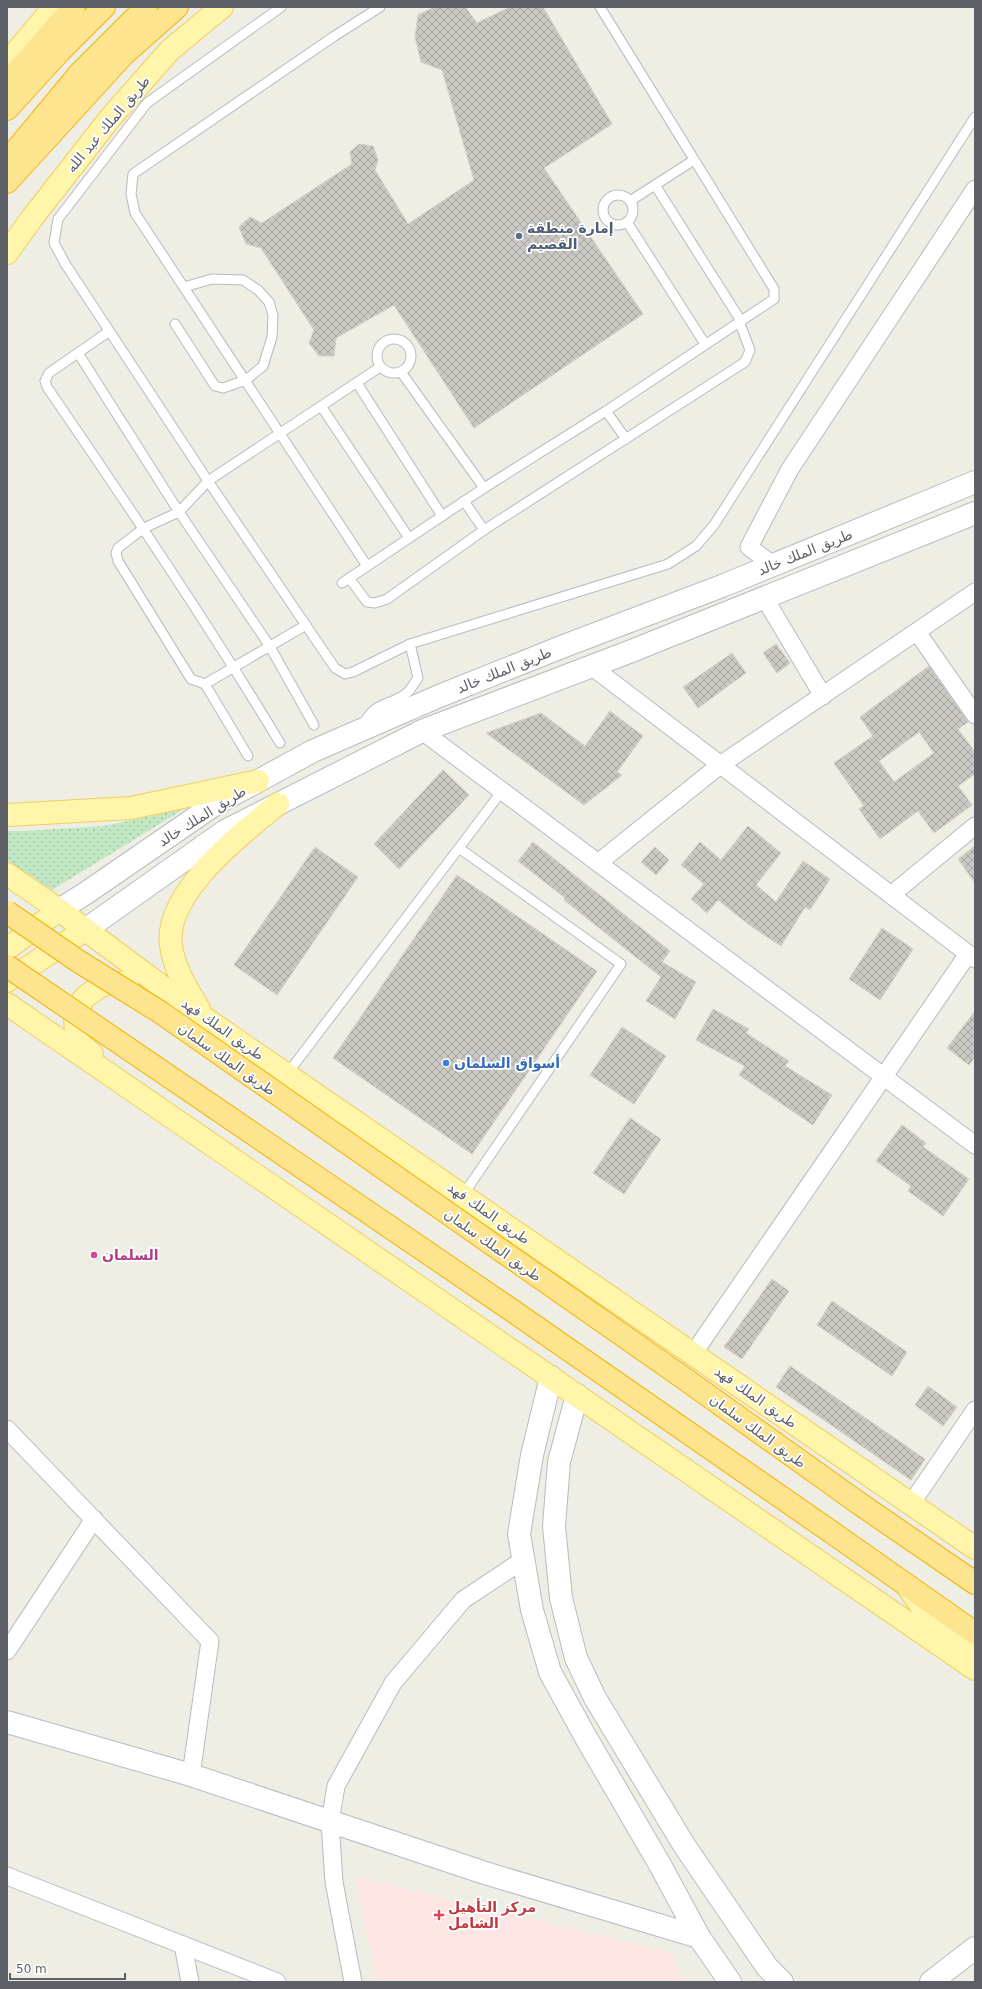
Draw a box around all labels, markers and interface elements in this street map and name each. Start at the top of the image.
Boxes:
street label: طريق الملك عبد الله [63,73,154,176]
place label: إمارة منطقة القصيم [527,220,614,252]
marker: إمارة منطقة القصيم [514,231,524,241]
street label: طريق الملك خالد [755,526,855,579]
street label: طريق الملك خالد [454,644,554,697]
street label: طريق الملك خالد [155,783,249,850]
street label: طريق الملك فهد [178,995,267,1064]
street label: طريق الملك سلمان [175,1019,279,1099]
place label: أسواق السلمان [454,1054,560,1072]
marker: أسواق السلمان [441,1058,451,1068]
street label: طريق الملك فهد [444,1179,533,1248]
street label: طريق الملك سلمان [441,1205,545,1285]
place label: السلمان [102,1247,159,1263]
marker: السلمان [89,1250,99,1260]
street label: طريق الملك فهد [711,1363,800,1432]
street label: طريق الملك سلمان [706,1391,809,1472]
place label: مركز التأهيل الشامل [448,1898,536,1931]
marker: مركز التأهيل الشامل [433,1909,445,1921]
scale bar [10,1955,125,1981]
text: 50 m [16,1962,47,1976]

